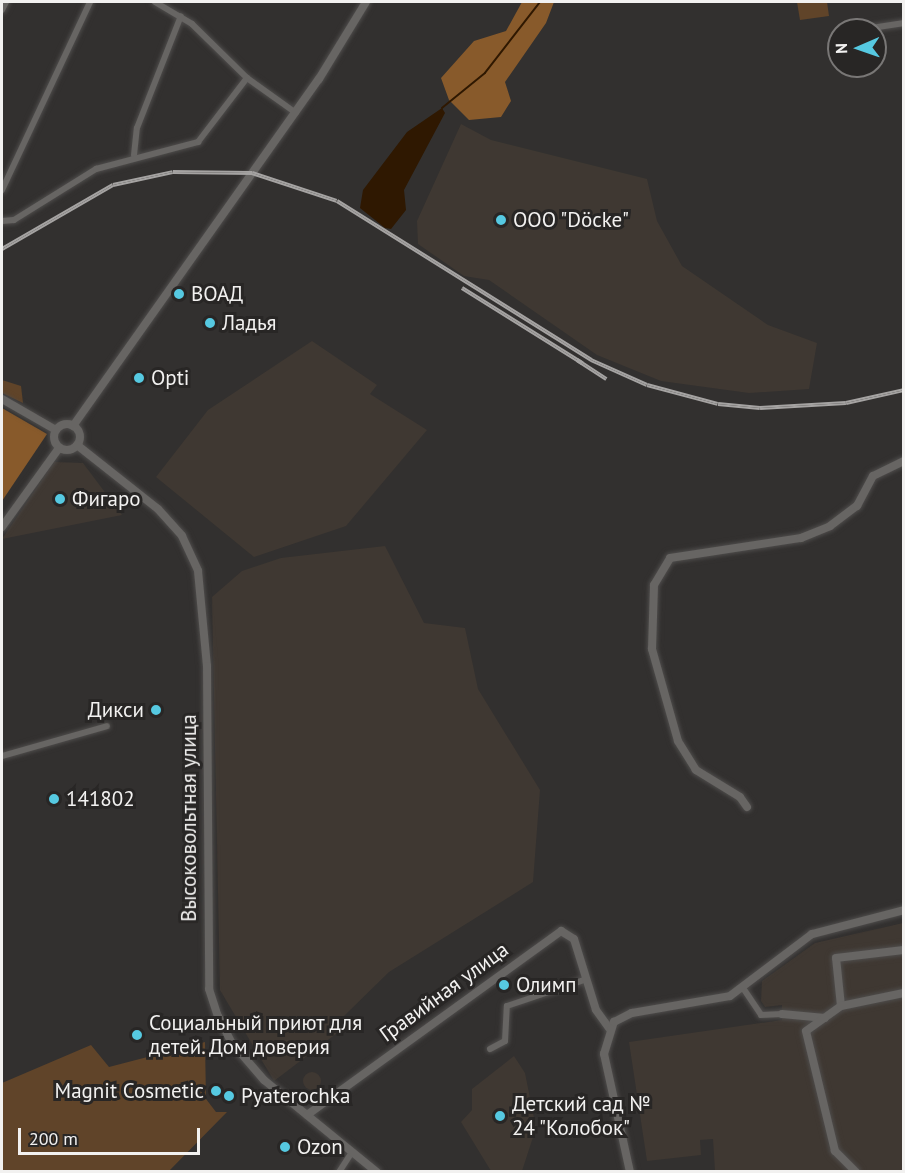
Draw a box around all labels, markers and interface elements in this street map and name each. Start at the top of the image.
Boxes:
north arrow [827,18,887,78]
text: N [831,43,851,54]
place label: ООО "Döcke" [513,207,630,233]
marker: ООО "Döcke" [494,213,508,227]
place label: ВОАД [191,281,243,307]
marker: ВОАД [172,287,186,301]
place label: Ладья [222,310,277,336]
marker: Ладья [203,316,217,330]
place label: Opti [151,365,189,391]
marker: Opti [132,371,146,385]
place label: Фигаро [72,486,141,512]
marker: Фигаро [53,492,67,506]
place label: Дикси [88,697,144,723]
marker: Дикси [149,703,163,717]
street label: Высоковольтная улица [176,714,202,922]
place label: 141802 [66,786,135,812]
marker: 141802 [47,792,61,806]
street label: Гравийная улица [375,937,513,1047]
place label: Олимп [516,972,577,998]
marker: Олимп [497,978,511,992]
place label: Социальный приют для детей. Дом доверия [149,1010,363,1060]
marker: Социальный приют для детей. Дом доверия [130,1028,144,1042]
place label: Magnit Cosmetic [55,1078,204,1104]
place label: Pyaterochka [241,1083,350,1109]
marker: Magnit Cosmetic [209,1084,223,1098]
marker: Pyaterochka [222,1089,236,1103]
place label: Детский сад № 24 "Колобок" [512,1091,651,1141]
marker: Детский сад № 24 "Колобок" [493,1109,507,1123]
scale bar [21,1116,202,1154]
text: 200 m [29,1127,78,1150]
place label: Ozon [297,1134,343,1160]
marker: Ozon [278,1140,292,1154]

